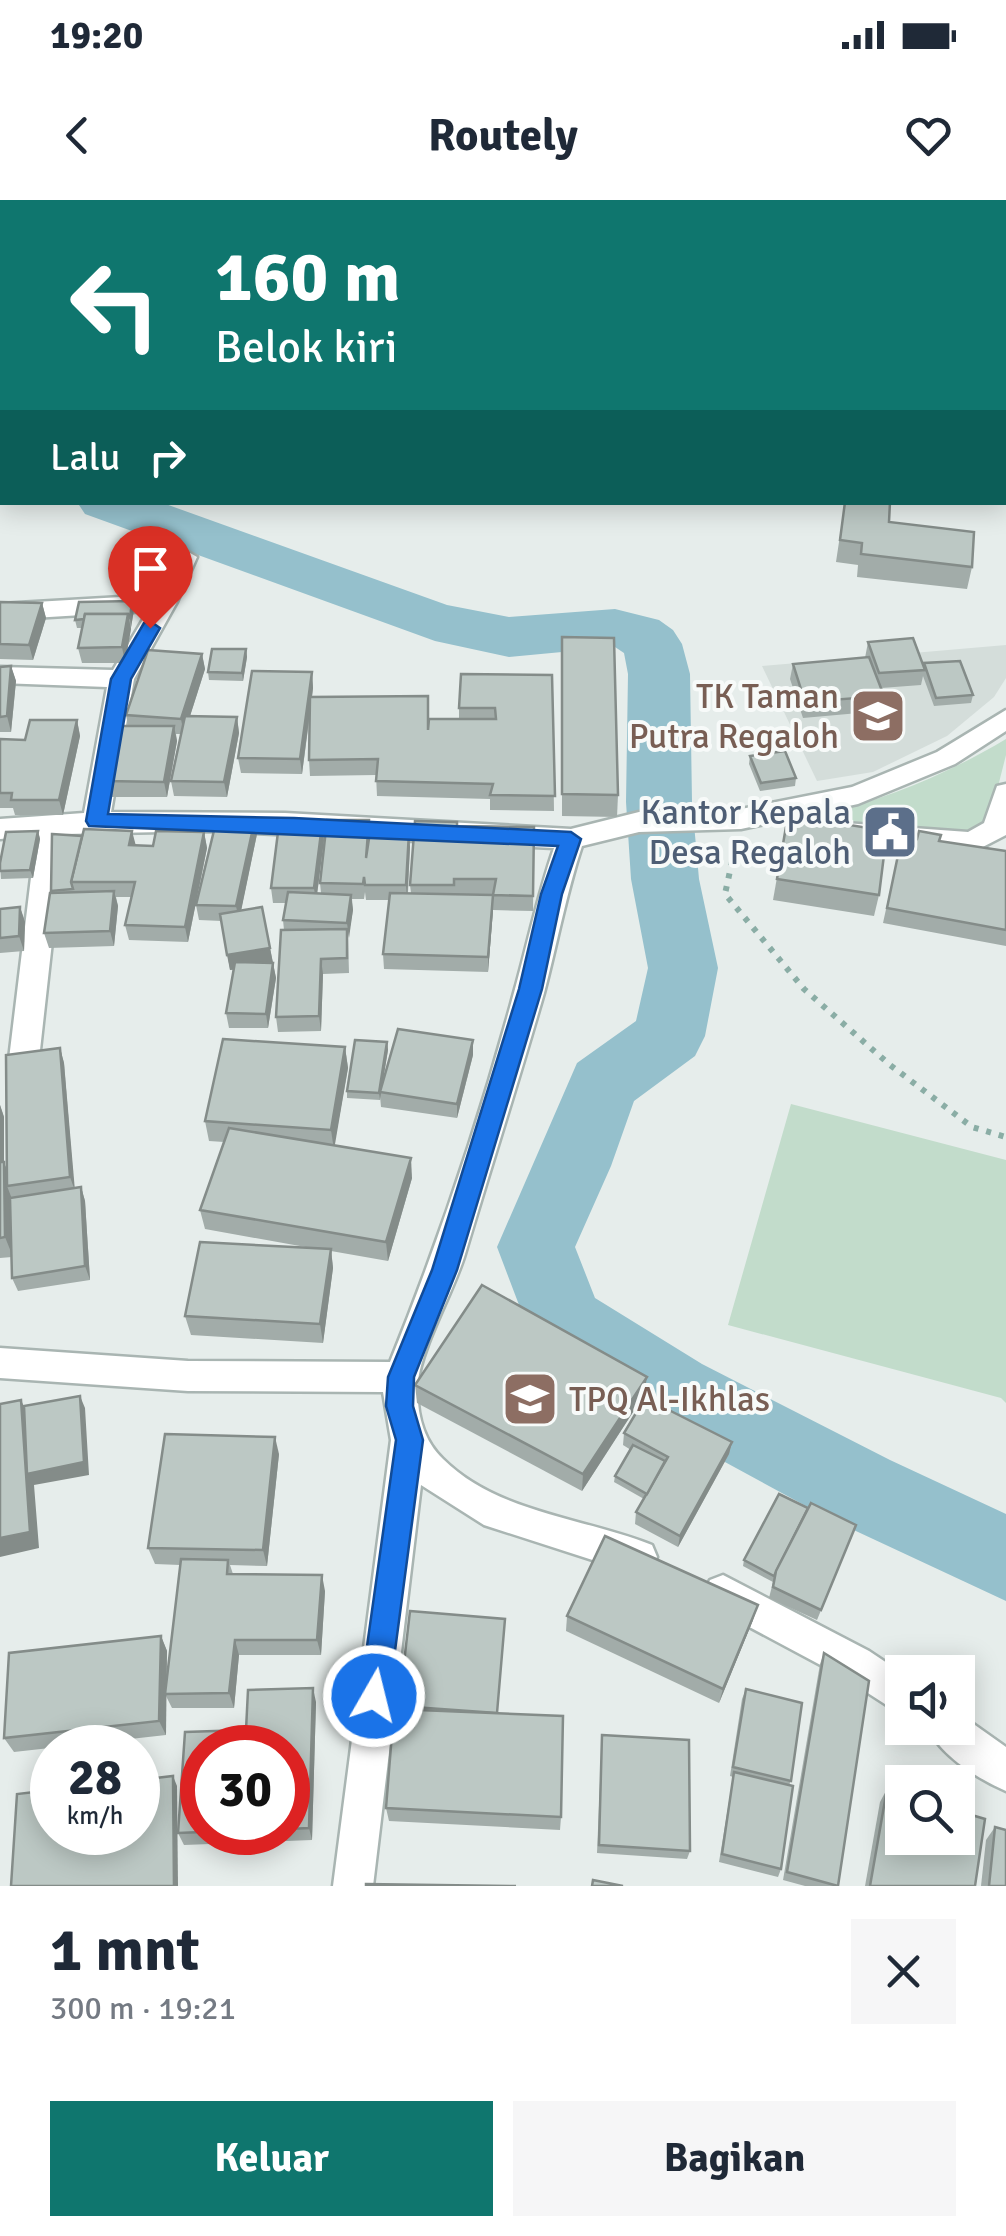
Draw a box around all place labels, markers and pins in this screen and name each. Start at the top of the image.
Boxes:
pin [108,526,193,629]
place label: TK Taman Putra Regaloh [629,675,839,758]
school or university icon: TK Taman Putra Regaloh [848,686,908,746]
place label: Kantor Kepala Desa Regaloh [640,791,851,874]
public building icon: Kantor Kepala Desa Regaloh [860,802,920,862]
school or university icon: TPQ Al-Ikhlas [500,1369,560,1429]
place label: TPQ Al-Ikhlas [569,1378,770,1421]

